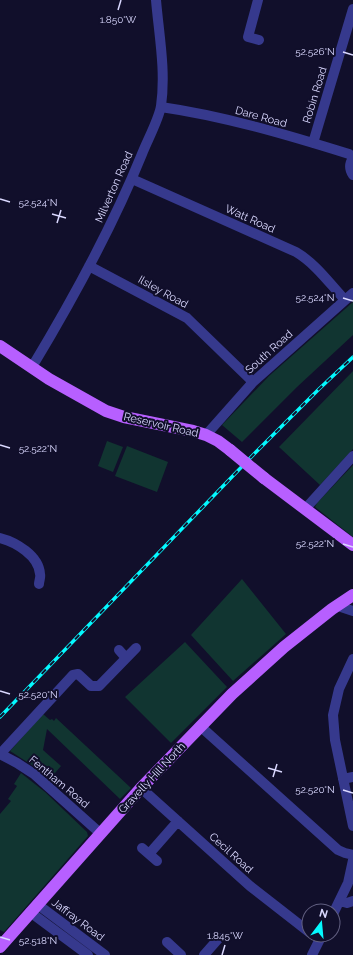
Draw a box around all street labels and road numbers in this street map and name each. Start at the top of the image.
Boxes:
street label: Robin Road [300,65,330,125]
street label: Dare Road [234,104,289,130]
street label: Milverton Road [92,149,136,225]
street label: Watt Road [223,202,277,236]
street label: Ilsley Road [136,273,190,311]
street label: South Road [243,327,295,377]
street label: Reservoir Road [122,410,200,440]
street label: Gravelly Hill North [116,740,188,816]
street label: Fentham Road [26,753,92,811]
street label: Cecil Road [206,830,256,876]
street label: Jaffray Road [49,896,107,944]

